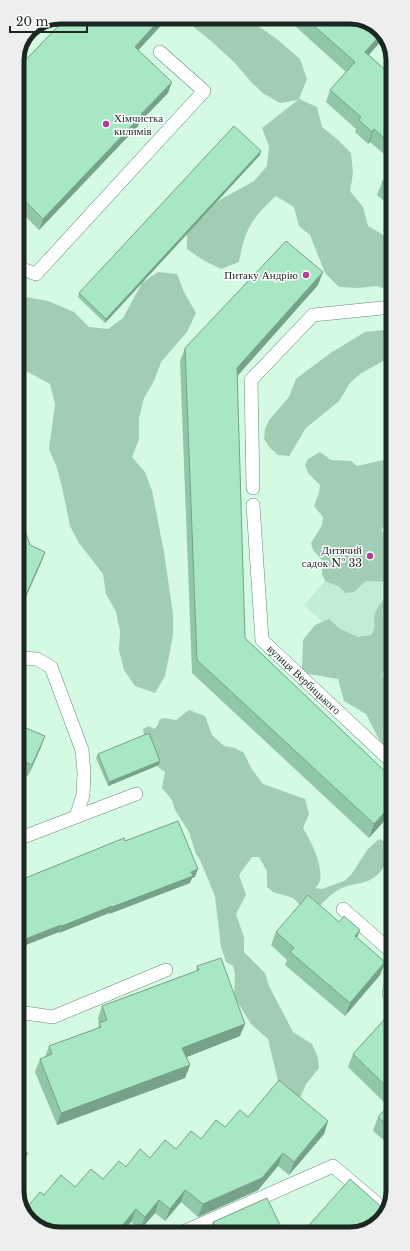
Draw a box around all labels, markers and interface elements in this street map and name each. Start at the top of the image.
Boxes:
scale bar [10,8,87,34]
text: 20 m [16,14,48,29]
place label: Хімчистка килимів [114,111,163,138]
marker: Хімчистка килимів [101,119,111,129]
place label: Питаку Андрію [224,268,298,282]
marker: Питаку Андрію [301,270,311,280]
place label: Дитячий садок № 33 [302,543,362,570]
marker: Дитячий садок № 33 [365,551,375,561]
street label: вулиця Вербицького [264,642,344,718]

